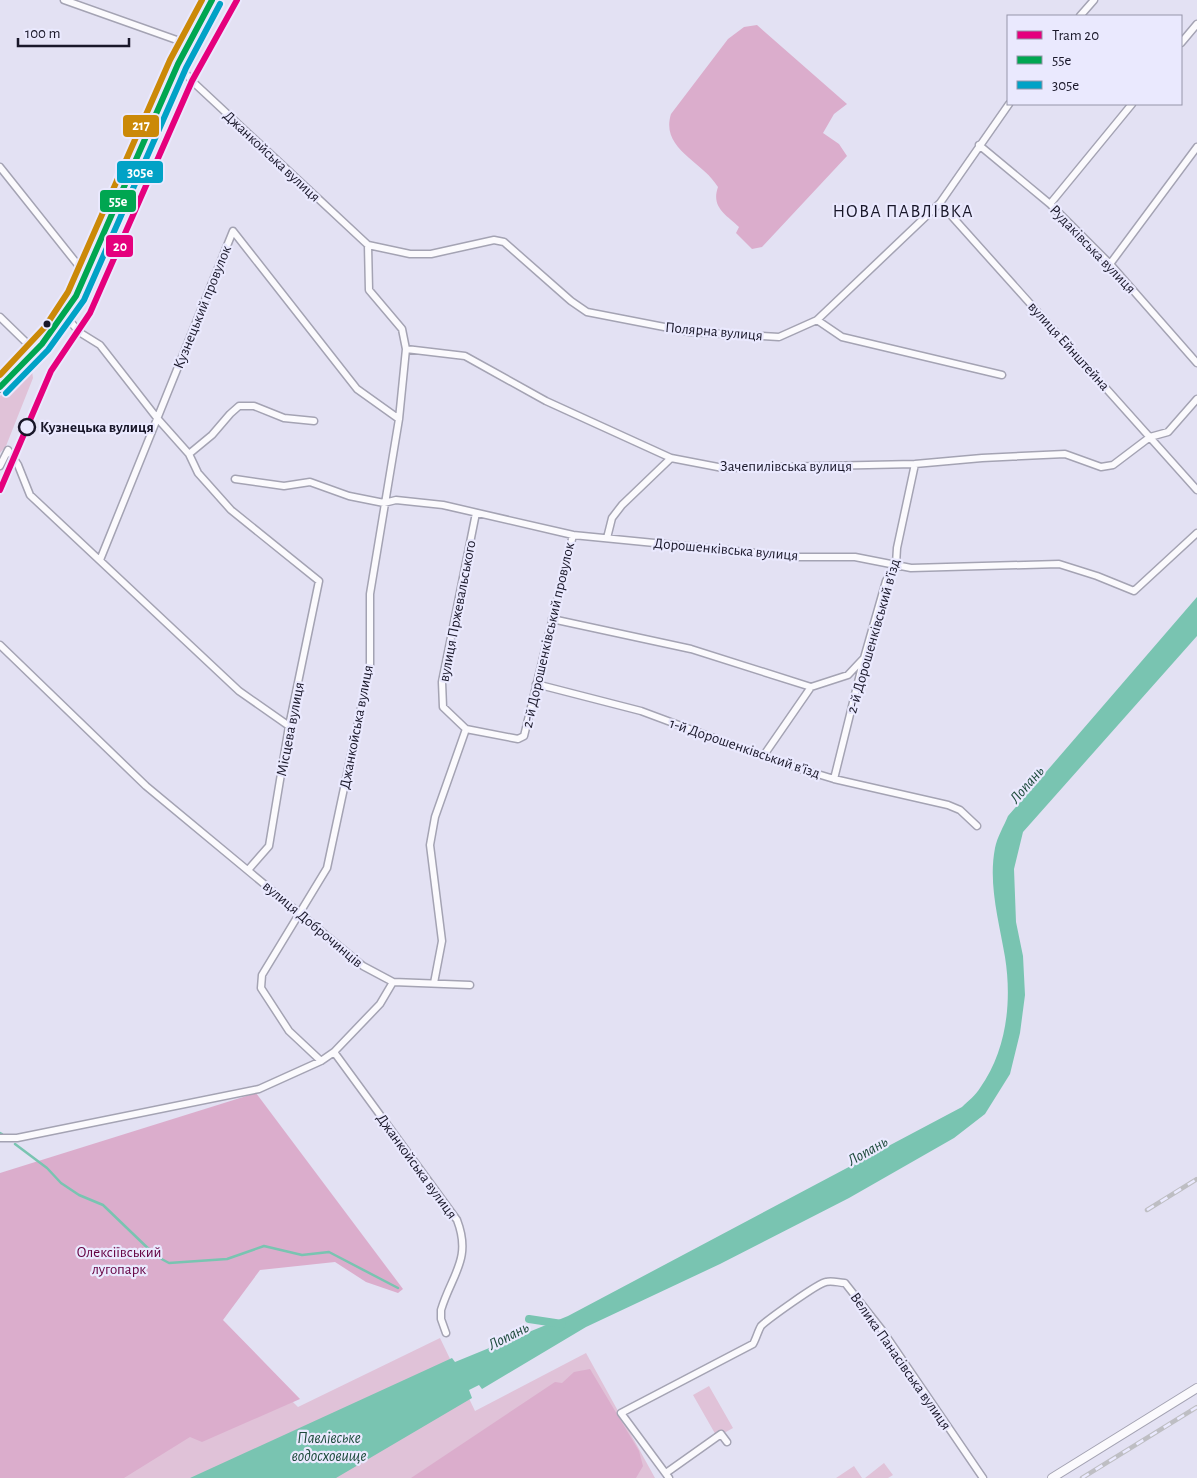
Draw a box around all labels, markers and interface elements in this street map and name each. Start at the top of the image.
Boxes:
scale bar [18,15,129,47]
legend [1007,15,1182,105]
text: 100 m [25,26,60,41]
text: Tram 20 [1052,28,1099,43]
text: 55е [1052,53,1072,68]
text: 305e [1052,78,1079,93]
street label: Джанкойська вулиця [220,108,323,205]
line badge: 217 [122,114,160,138]
text: 217 [132,119,150,133]
line badge: 305e [116,160,164,184]
text: 305e [127,166,153,180]
line badge: 55е [99,189,137,213]
text: 55е [109,195,128,209]
street label: Рудаківська вулиця [1047,202,1138,296]
district label: НОВА ПАВЛІВКА [832,203,974,221]
line badge: 20 [105,234,134,258]
text: 20 [113,240,127,254]
street label: Кузнецький провулок [171,243,234,371]
street label: вулиця Ейнштейна [1025,299,1112,394]
unlabelled marker [42,319,52,329]
street label: Полярна вулиця [664,320,763,343]
marker: Кузнецька вулиця [18,418,36,436]
place label: Кузнецька вулиця [40,420,154,435]
street label: Зачепилівська вулиця [720,459,852,474]
street label: Дорошенківська вулиця [653,536,799,563]
street label: вулиця Пржевальського [436,539,479,683]
street label: 2-й Дорошенківський провулок [520,541,577,729]
street label: 2-й Дорошенківський в’їзд [844,557,903,715]
street label: Джанкойська вулиця [337,664,376,790]
street label: Місцева вулиця [274,681,307,777]
street label: 1-й Дорошенківський в’їзд [668,716,822,781]
water label: Лопань [1006,763,1047,807]
street label: вулиця Доброчинців [260,878,366,970]
street label: Джанкойська вулиця [373,1111,460,1222]
water label: Лопань [844,1133,890,1169]
park label: Олексіївський лугопарк [76,1245,162,1277]
street label: Велика Панасівська вулиця [847,1290,954,1433]
water label: Лопань [484,1319,532,1353]
water label: Павлівське водосховище [292,1430,366,1464]

